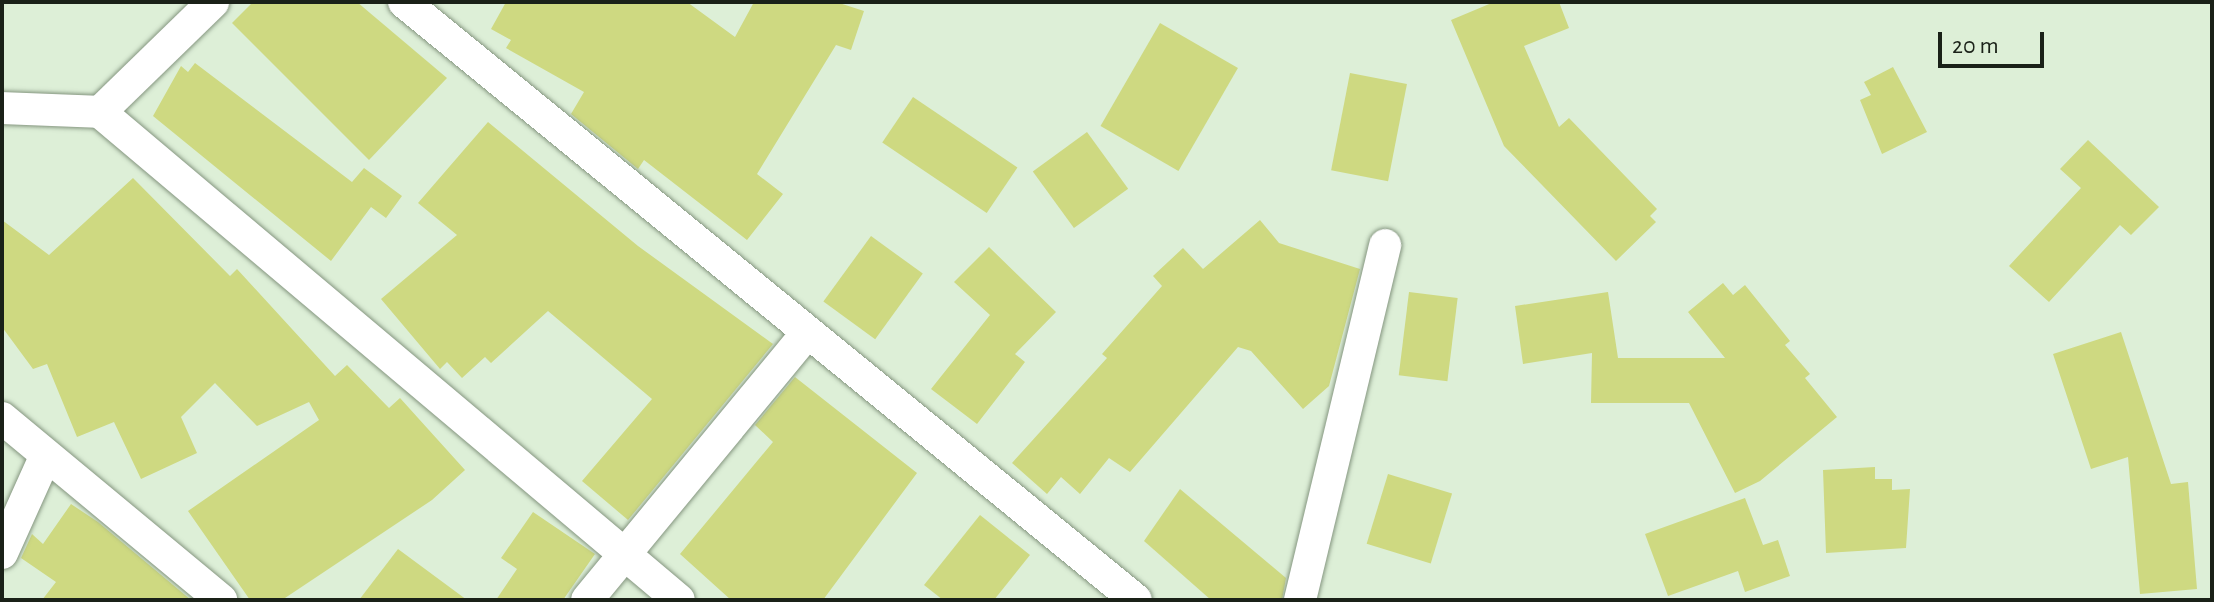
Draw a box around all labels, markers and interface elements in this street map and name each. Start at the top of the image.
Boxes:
scale bar [1942,16,2048,66]
text: 20 m [1952,34,1999,58]

